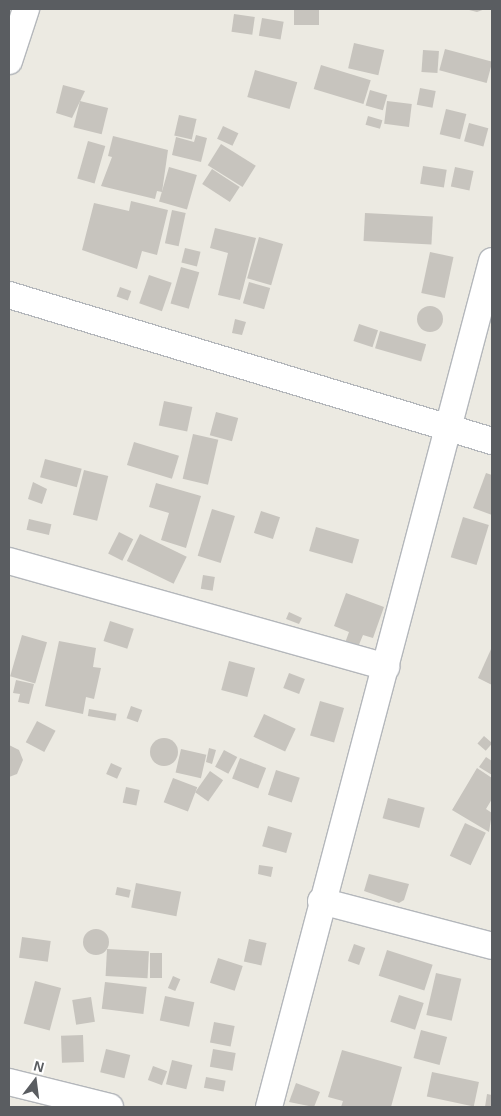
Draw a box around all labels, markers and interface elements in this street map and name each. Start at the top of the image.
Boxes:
north arrow [10,1056,60,1106]
text: N [32,1057,46,1076]

